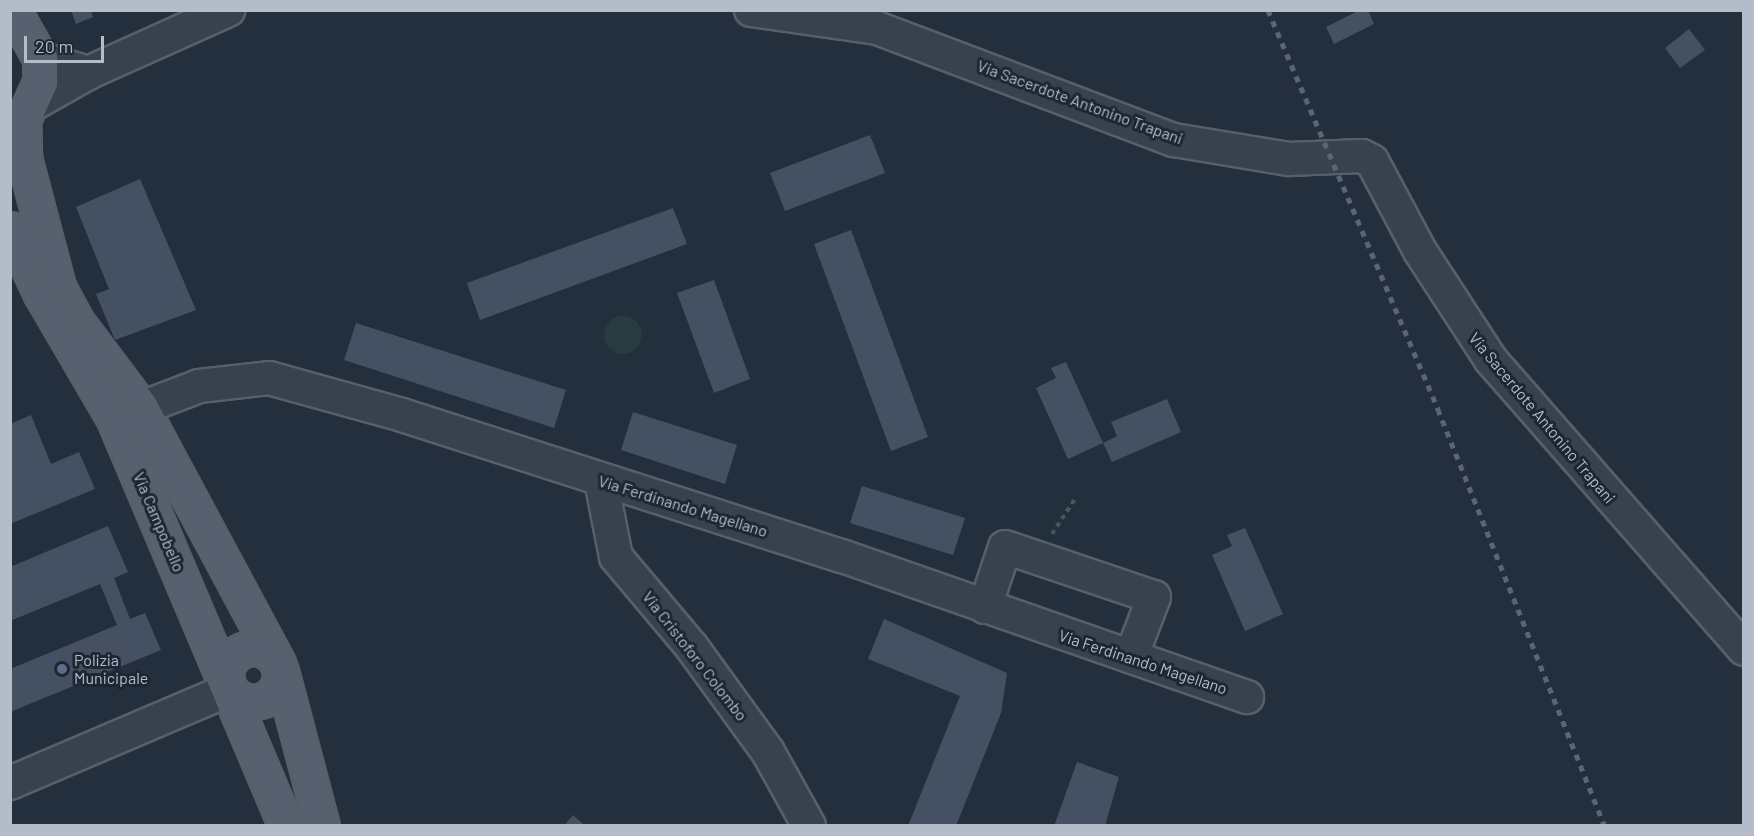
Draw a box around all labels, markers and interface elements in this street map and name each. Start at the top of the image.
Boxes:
scale bar [27,24,106,62]
text: 20 m [35,35,73,57]
street label: Via Sacerdote Antonino Trapani [975,56,1185,148]
street label: Via Sacerdote Antonino Trapani [1465,329,1619,507]
street label: Via Campobello [129,469,189,575]
street label: Via Ferdinando Magellano [596,471,770,541]
street label: Via Cristoforo Colombo [638,587,752,725]
street label: Via Ferdinando Magellano [1056,626,1230,698]
place label: Polizia Municipale [74,650,148,688]
marker: Polizia Municipale [55,662,69,676]

